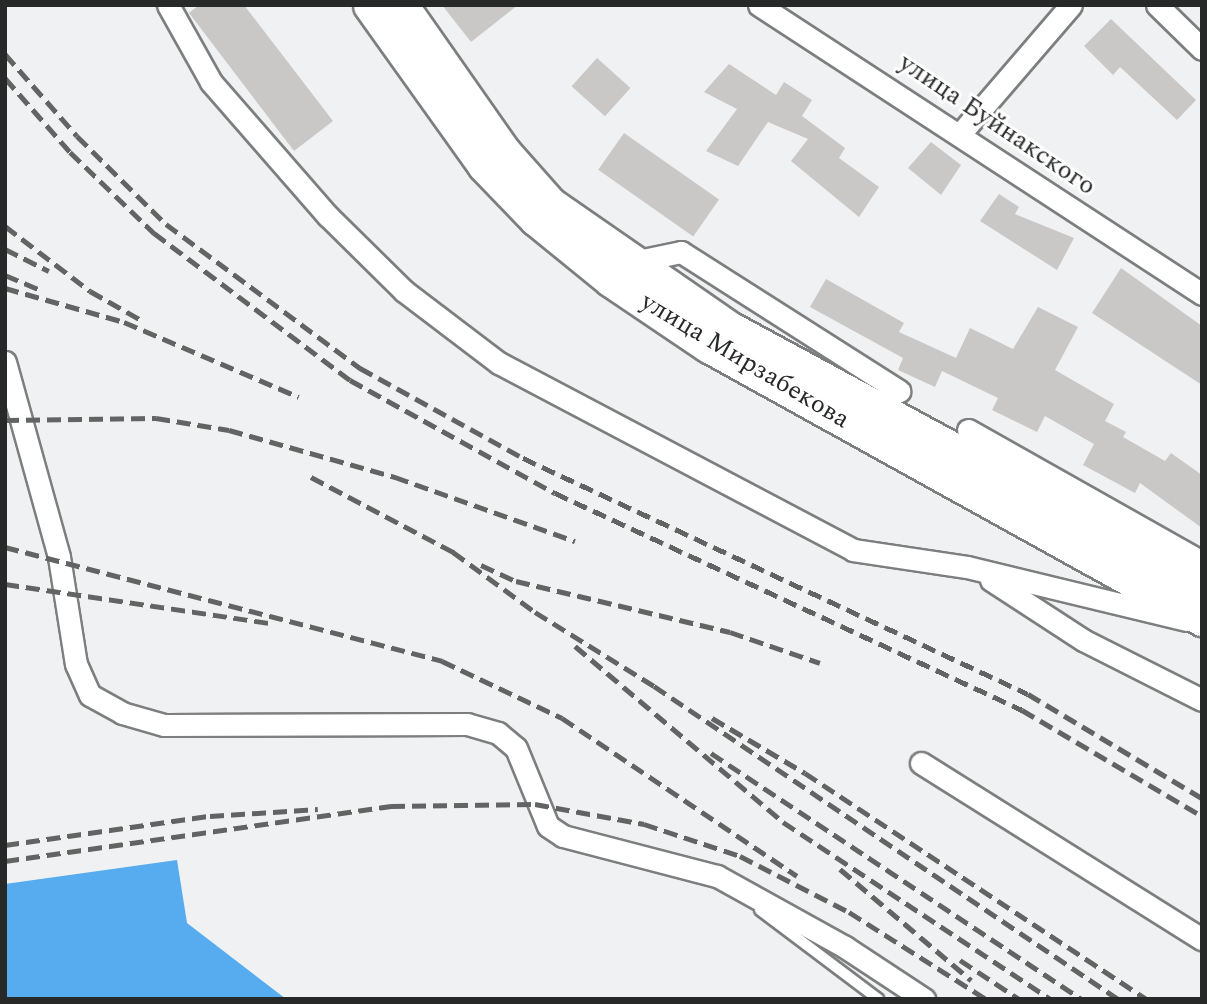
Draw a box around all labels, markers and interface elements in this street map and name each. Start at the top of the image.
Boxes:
street label: улица Буйнакского [893,48,1101,202]
street label: улица Мирзабекова [635,286,855,436]

